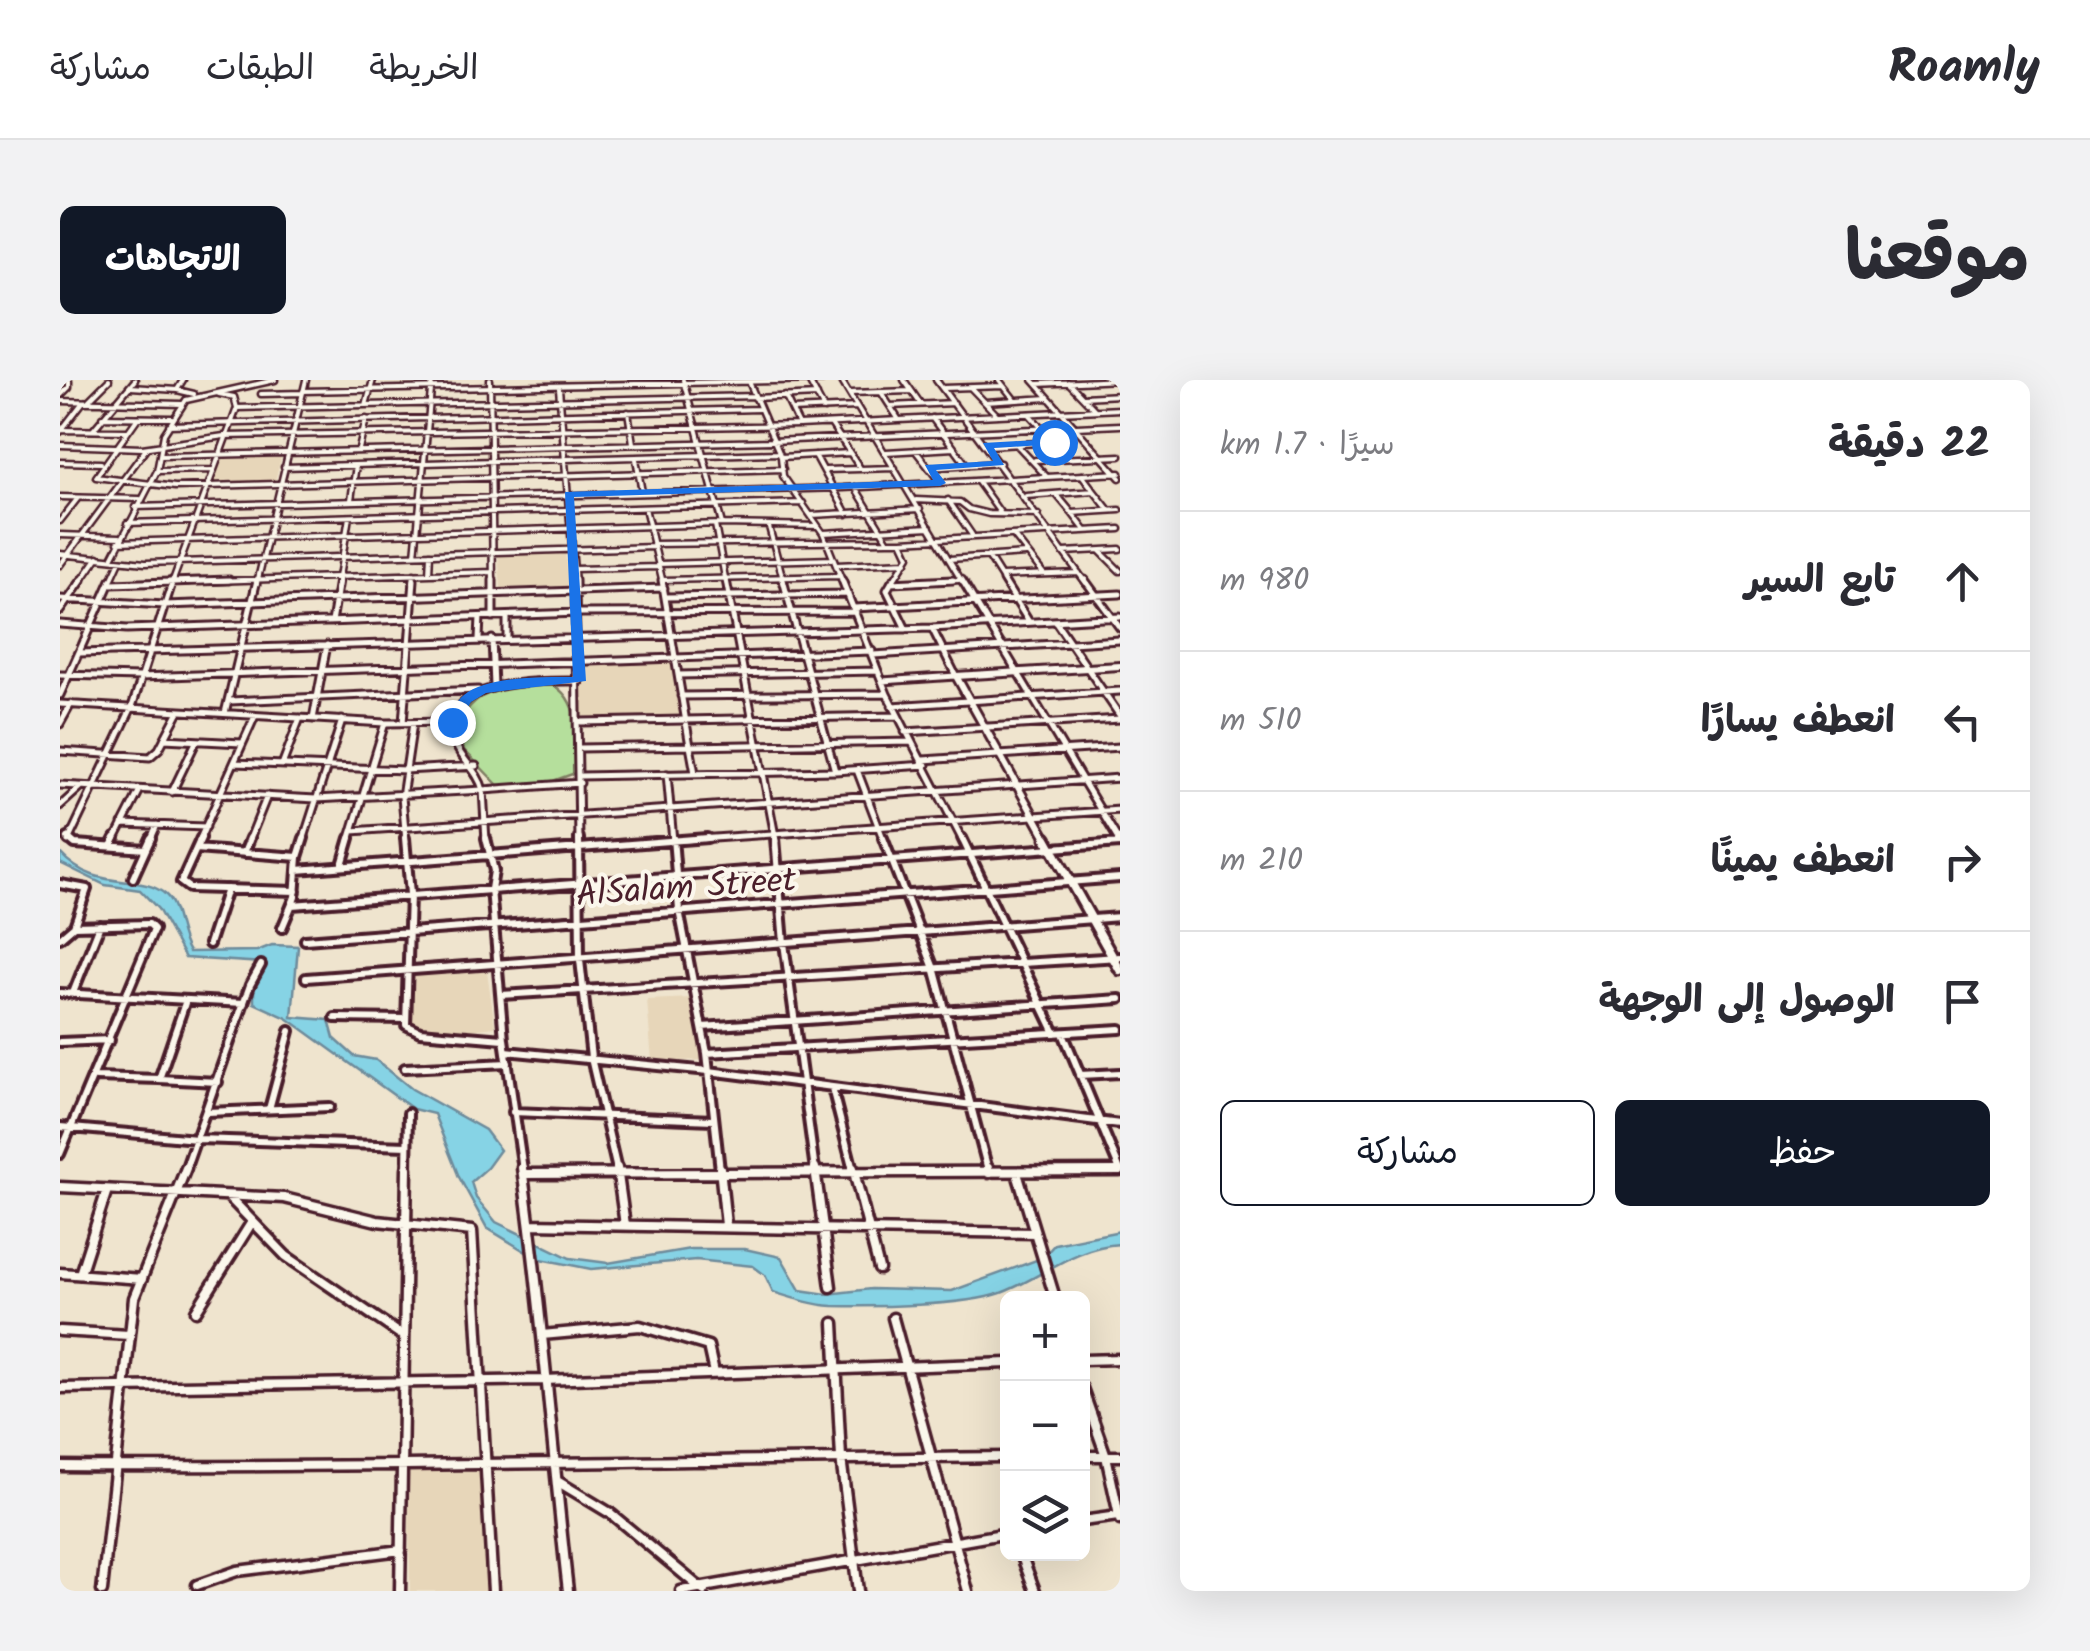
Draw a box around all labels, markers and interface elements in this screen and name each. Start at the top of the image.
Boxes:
text: Roamly [1888,31,2040,107]
text: مشاركة [50,42,151,98]
text: الطبقات [206,42,314,98]
text: الخريطة [369,42,479,98]
text: موقعنا [1845,205,2030,316]
button: الاتجاهات [60,206,286,314]
text: 22 دقيقة [1828,412,1990,479]
route start [1032,420,1078,466]
text: سيرًا · 1.7 km [1220,420,1395,471]
text: تابع السير [1745,552,1895,612]
icon: ahead [1935,554,1990,609]
text: 980 m [1220,556,1309,607]
text: انعطف يسارًا [1701,692,1895,752]
icon: left [1935,694,1990,749]
text: 510 m [1220,696,1302,747]
route end [430,700,476,746]
text: انعطف يمينًا [1711,832,1895,892]
icon: right [1935,834,1990,889]
text: 210 m [1220,836,1303,887]
street label: AlSalam Street [574,853,799,925]
text: الوصول إلى الوجهة [1599,972,1895,1032]
icon: arrive [1935,974,1990,1029]
button: مشاركة [1220,1100,1595,1206]
button: حفظ [1615,1100,1990,1206]
map controls [1000,1291,1090,1561]
button: + [1000,1291,1090,1381]
button: − [1000,1381,1090,1471]
button: layers [1000,1471,1090,1561]

